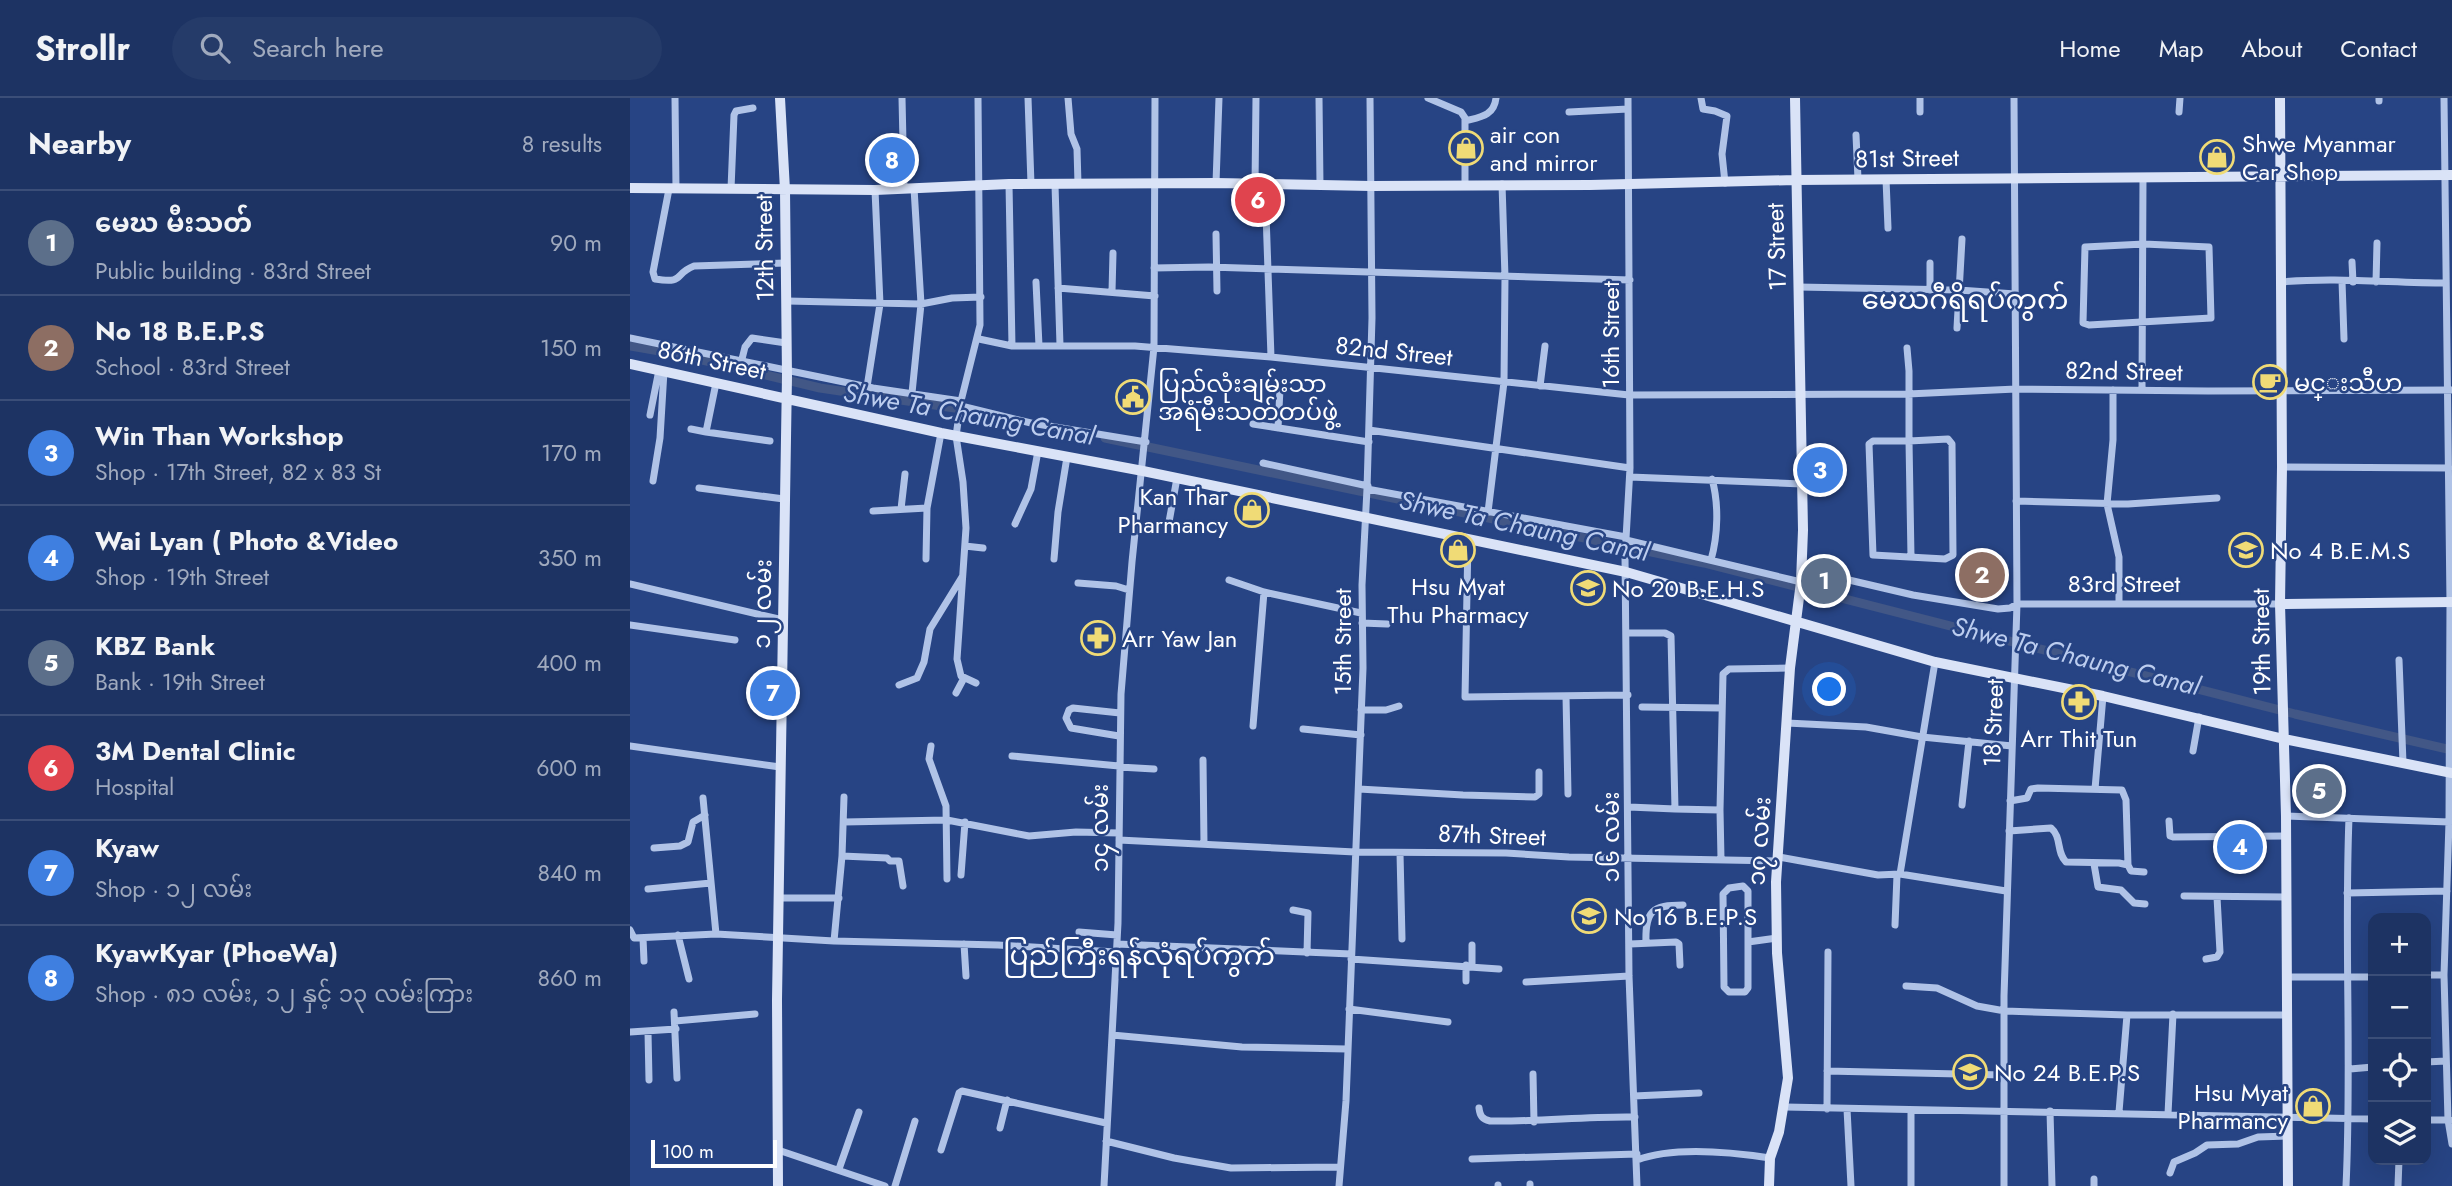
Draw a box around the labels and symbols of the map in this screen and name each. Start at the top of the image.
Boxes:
place label: air con and mirror [1490,117,1598,180]
place label: Shwe Myanmar Car Shop [2242,126,2397,189]
shop icon: air con and mirror [1447,129,1485,167]
pin: 8 [869,134,915,186]
shop icon: Shwe Myanmar Car Shop [2198,138,2236,176]
street label: 81st Street [1855,140,1959,176]
pin: 6 [1235,174,1281,226]
street label: 12th Street [746,194,782,302]
street label: 17 Street [1757,202,1795,292]
district label: မေဃဂီရိရပ်ကွက် [1862,279,2068,322]
street label: 16th Street [1593,281,1628,389]
street label: 82nd Street [1334,327,1454,375]
street label: 86th Street [655,331,770,389]
street label: 82nd Street [2065,352,2183,390]
cafe icon: မင္းသီဟ [2251,363,2289,401]
place label: မင္းသီဟ [2294,365,2402,401]
place label: ပြည်လုံးချမ်းသာ အရံမီးသတ်တပ်ဖွဲ့ [1158,366,1342,431]
water label: Shwe Ta Chaung Canal [840,373,1099,455]
public building icon: ပြည်လုံးချမ်းသာ အရံမီးသတ်တပ်ဖွဲ့ [1114,378,1152,416]
pin: 3 [1797,444,1843,496]
place label: Kan Thar Pharmancy [1118,479,1229,542]
water label: Shwe Ta Chaung Canal [1396,481,1654,571]
shop icon: Kan Thar Pharmancy [1233,491,1271,529]
shop icon: Hsu Myat Thu Pharmacy [1439,531,1477,569]
school or university icon: No 4 B.E.M.S [2227,531,2265,569]
place label: No 4 B.E.M.S [2270,533,2411,568]
pin: 2 [1959,549,2005,601]
pin: 1 [1801,555,1847,607]
street label: ၁၂ လမ်း [744,559,782,649]
street label: 83rd Street [2068,566,2181,601]
place label: Hsu Myat Thu Pharmacy [1387,569,1529,632]
school or university icon: No 20 B.E.H.S [1569,569,1607,607]
place label: No 20 B.E.H.S [1612,571,1764,606]
street label: 15th Street [1325,588,1360,696]
street label: 19th Street [2243,588,2279,696]
water label: Shwe Ta Chaung Canal [1948,607,2205,706]
pharmacy icon: Arr Yaw Jan [1079,619,1117,657]
place label: Arr Yaw Jan [1122,621,1237,656]
pin: 7 [750,667,796,719]
your location [1812,672,1846,706]
street label: 18 Street [1974,678,2012,768]
pharmacy icon: Arr Thit Tun [2060,683,2098,721]
place label: Arr Thit Tun [2021,721,2137,756]
pin: 5 [2296,765,2342,817]
street label: ၁၄ လမ်း [1082,784,1119,872]
street label: ၁၆ လမ်း [1593,792,1628,882]
street label: ၁၇ လမ်း [1738,795,1782,887]
street label: 87th Street [1437,816,1547,854]
pin: 4 [2217,821,2263,873]
school or university icon: No 16 B.E.P.S [1570,897,1608,935]
place label: No 16 B.E.P.S [1614,899,1757,934]
district label: ပြည်ကြီးရန်လုံရပ်ကွက် [1003,935,1275,978]
school or university icon: No 24 B.E.P.S [1951,1053,1989,1091]
place label: No 24 B.E.P.S [1994,1055,2140,1090]
place label: Hsu Myat Pharmancy [2178,1075,2288,1138]
shop icon: Hsu Myat Pharmancy [2294,1087,2332,1125]
scale bar [651,1137,777,1169]

